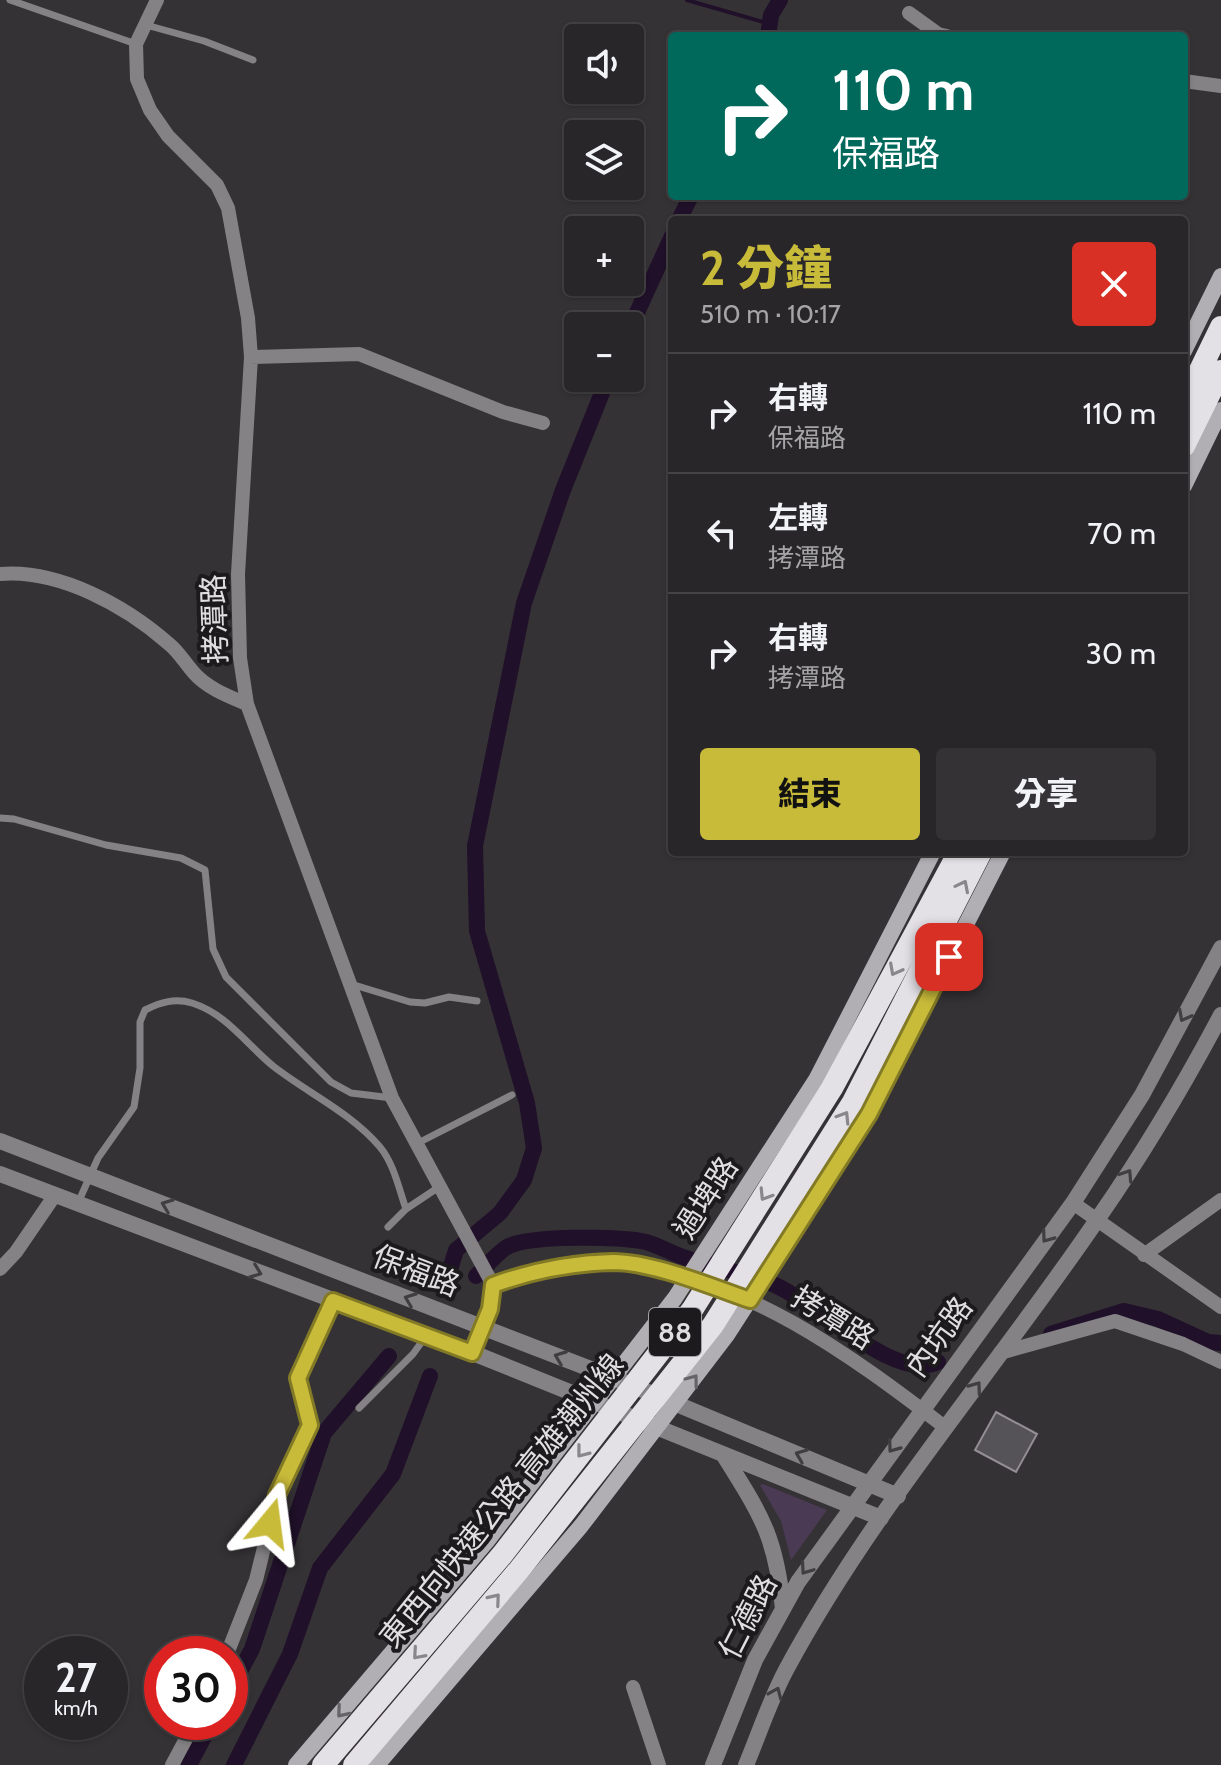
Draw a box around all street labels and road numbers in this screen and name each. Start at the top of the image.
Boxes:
street label: 拷潭路 [194,573,235,665]
street label: 過埤路 [666,1150,746,1246]
street label: 保福路 [368,1237,465,1304]
street label: 拷潭路 [785,1278,881,1357]
street label: 內坑路 [897,1289,980,1384]
road number: 88 [649,1308,701,1356]
street label: 東西向快速公路 高雄潮州線 [372,1347,631,1655]
street label: 仁德路 [711,1568,784,1665]

